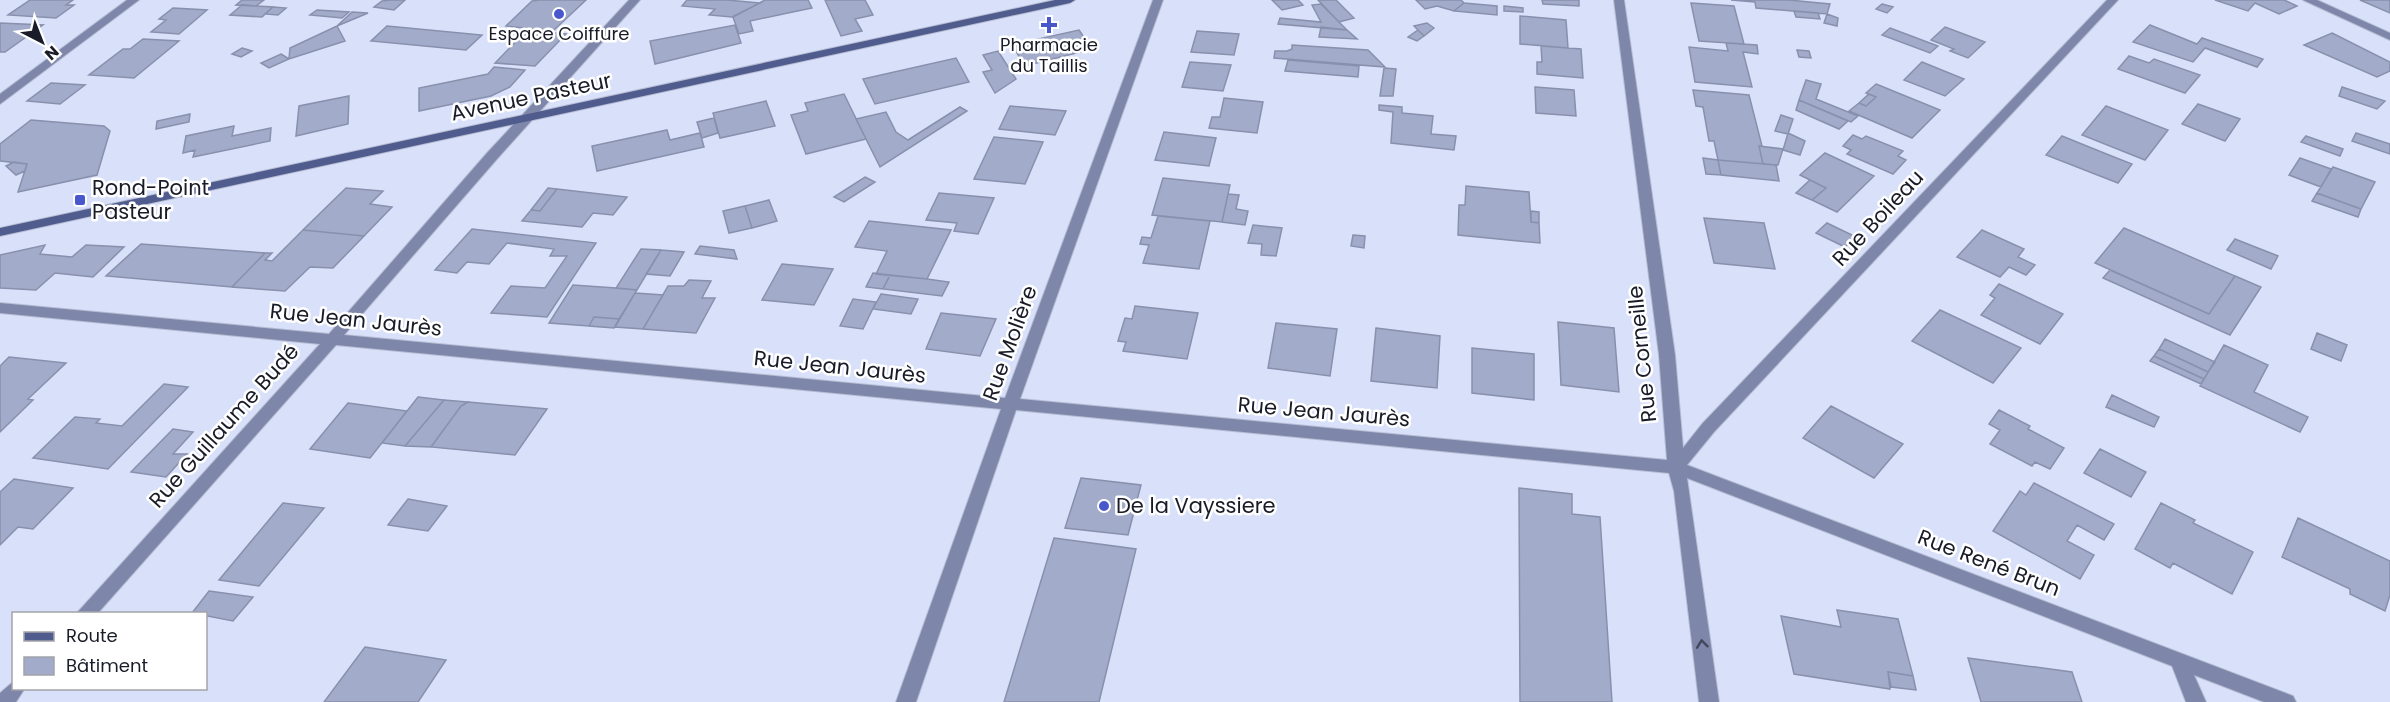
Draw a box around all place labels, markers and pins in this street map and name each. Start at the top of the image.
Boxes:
marker: Espace Coiffure [552,7,566,21]
marker: Pharmacie du Taillis [1042,18,1056,32]
place label: Espace Coiffure [489,21,629,46]
place label: Pharmacie du Taillis [1000,32,1098,78]
place label: Rond-Point Pasteur [92,173,209,226]
marker: Rond-Point Pasteur [73,193,87,207]
place label: De la Vayssiere [1116,491,1276,520]
marker: De la Vayssiere [1097,499,1111,513]

